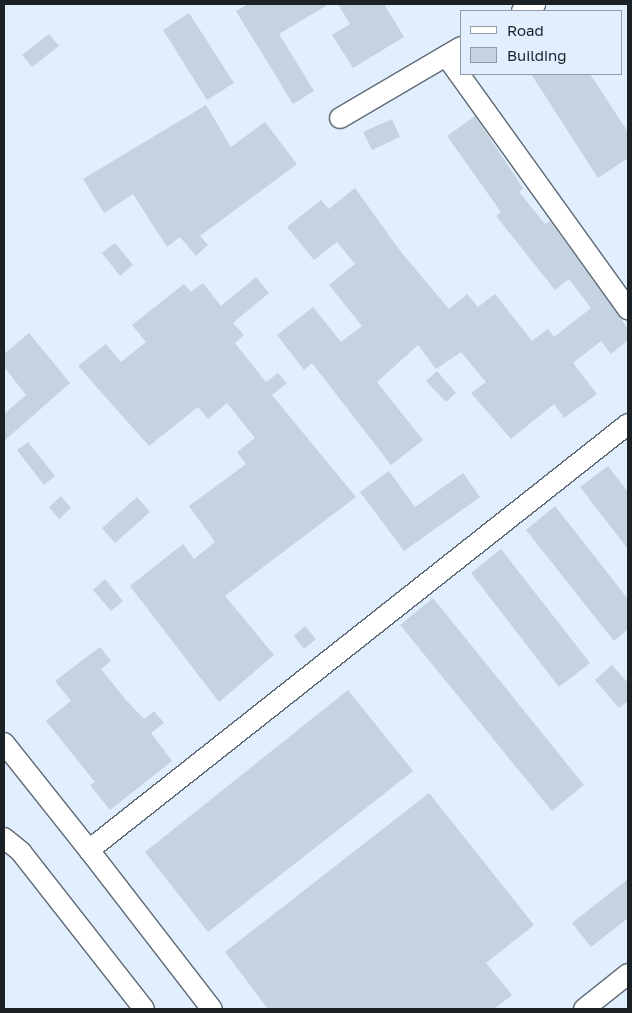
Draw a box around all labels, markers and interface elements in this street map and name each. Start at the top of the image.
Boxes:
legend [460,10,622,75]
text: Road [507,21,544,39]
text: Building [507,46,567,64]

